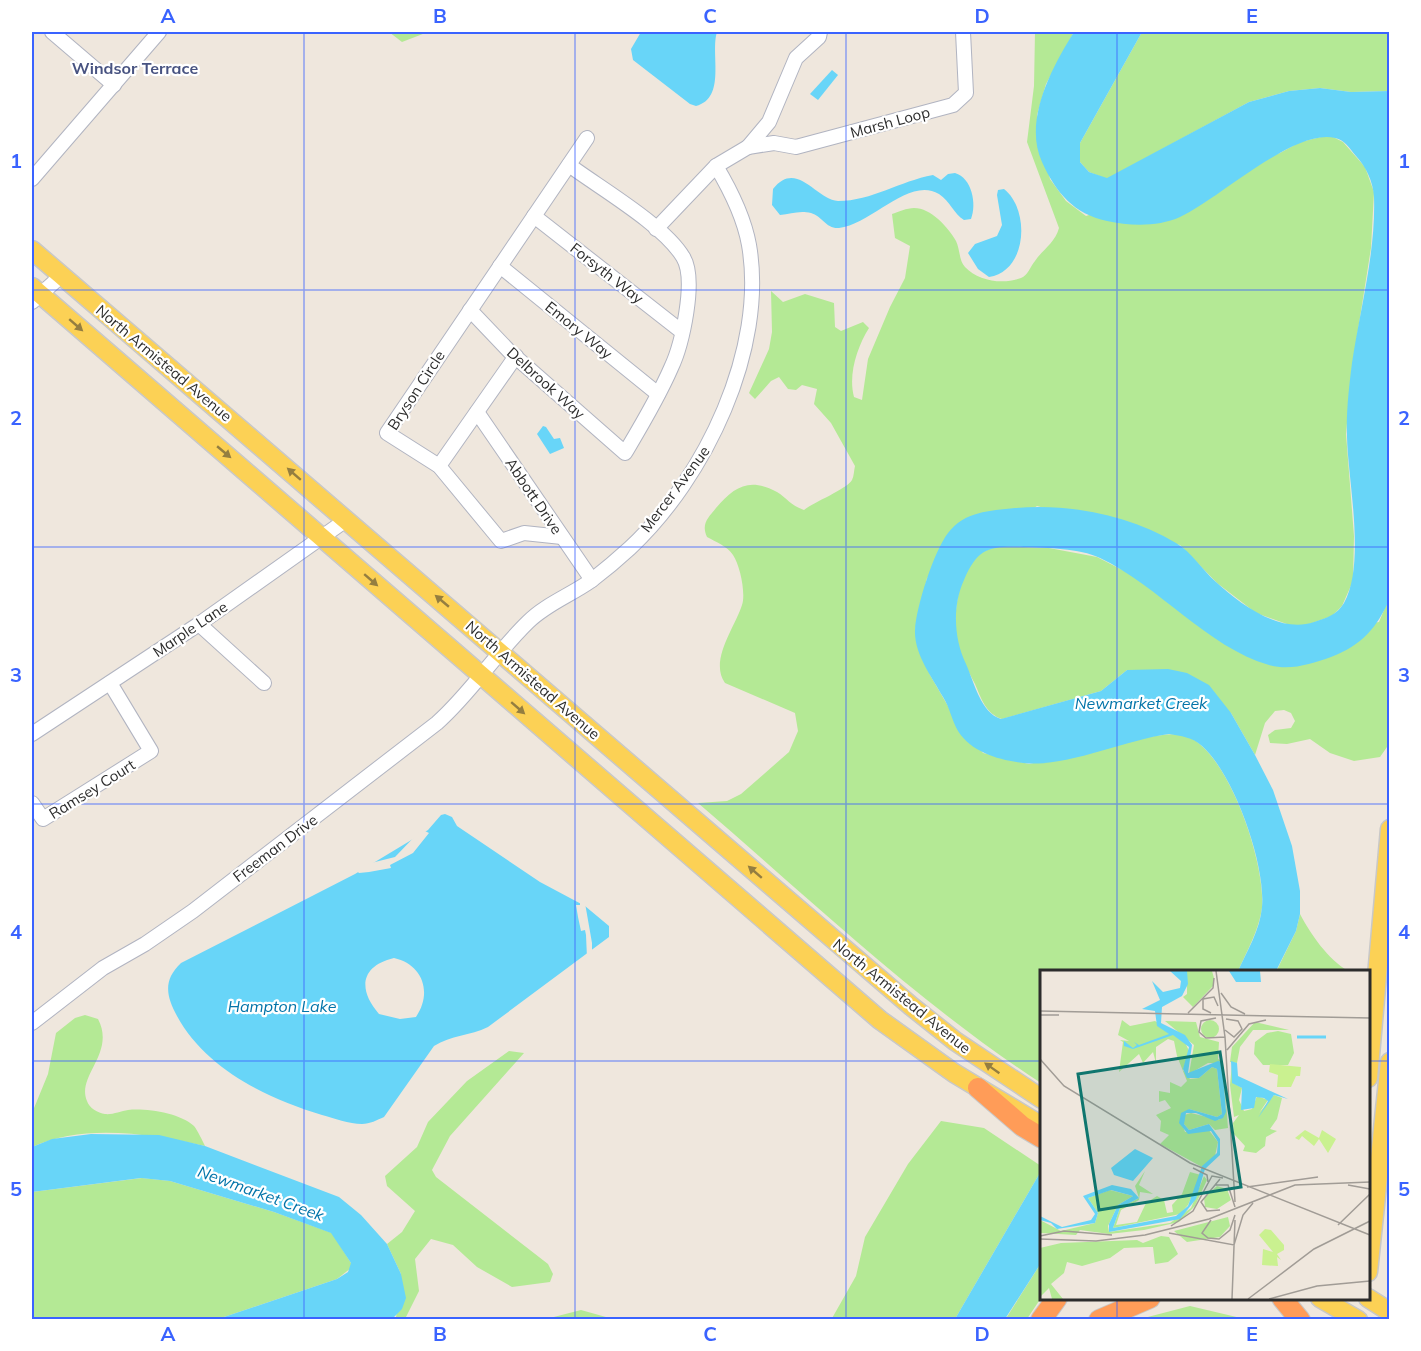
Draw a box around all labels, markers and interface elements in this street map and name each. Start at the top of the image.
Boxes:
text: A [161,3,176,28]
text: B [433,3,447,28]
text: C [703,3,717,28]
text: D [974,3,990,28]
text: E [1246,3,1258,28]
district label: Windsor Terrace [72,58,198,78]
street label: Marsh Loop [848,102,932,142]
text: 1 [10,148,22,173]
text: 1 [1398,148,1410,173]
street label: Forsyth Way [566,238,648,308]
street label: Emory Way [542,297,616,363]
street label: North Armistead Avenue [92,301,236,425]
one-way arrow [68,318,83,331]
street label: Delbrook Way [503,343,589,423]
street label: Bryson Circle [383,347,449,433]
text: 2 [10,405,22,430]
text: 2 [1398,405,1410,430]
street label: Mercer Avenue [636,442,714,536]
one-way arrow [216,445,231,458]
street label: Abbott Drive [502,454,566,538]
one-way arrow [287,468,302,481]
one-way arrow [363,573,378,586]
one-way arrow [435,595,450,608]
street label: Marple Lane [149,597,231,661]
street label: North Armistead Avenue [462,617,604,743]
text: 3 [10,662,22,687]
text: 3 [1398,662,1410,687]
water label: Newmarket Creek [1075,693,1208,713]
one-way arrow [510,701,525,714]
street label: Ramsey Court [45,755,139,823]
street label: Freeman Drive [229,810,321,886]
one-way arrow [747,866,763,879]
text: 4 [10,919,22,944]
text: 4 [1398,919,1410,944]
street label: North Armistead Avenue [829,935,975,1057]
inset map [1040,970,1370,1300]
water label: Hampton Lake [228,996,337,1016]
one-way arrow [985,1062,1001,1074]
water label: Newmarket Creek [195,1161,327,1225]
text: 5 [10,1176,22,1201]
text: 5 [1398,1176,1410,1201]
text: A [161,1321,176,1346]
text: B [433,1321,447,1346]
text: C [703,1321,717,1346]
text: D [974,1321,990,1346]
text: E [1246,1321,1258,1346]

